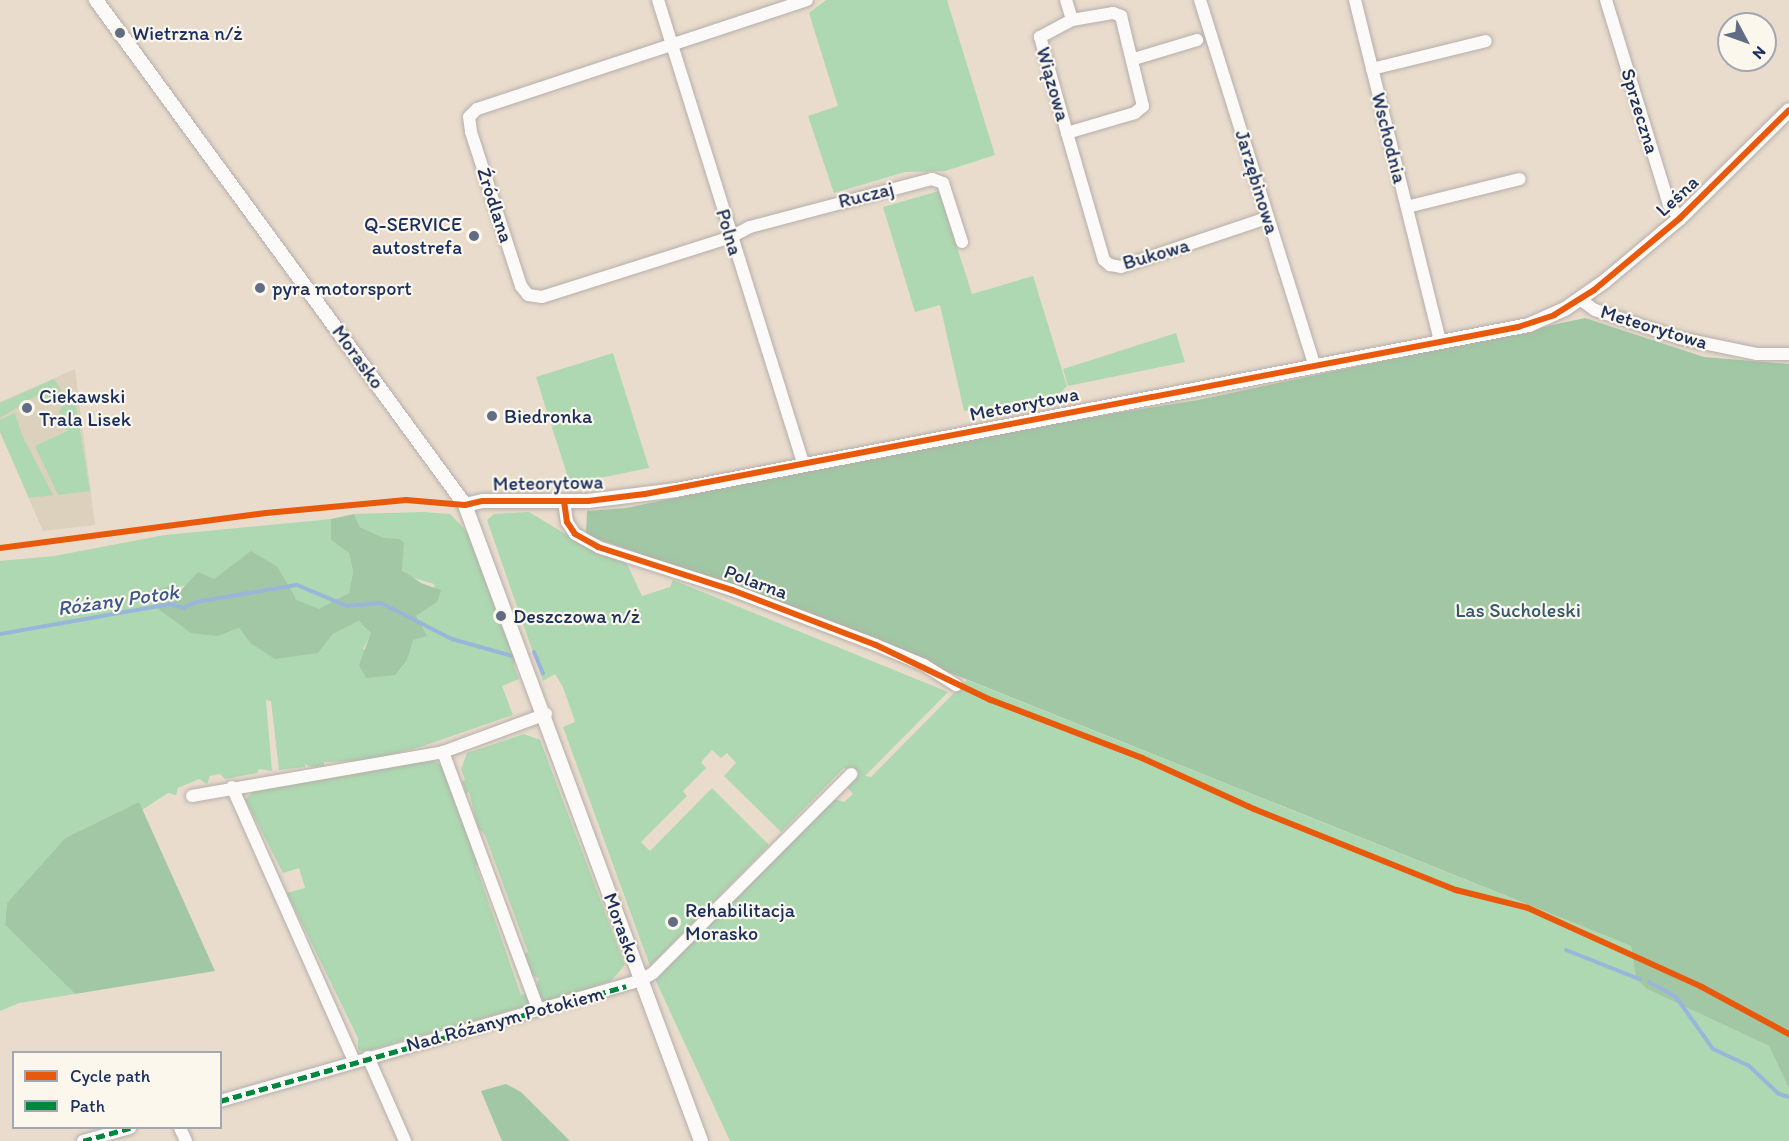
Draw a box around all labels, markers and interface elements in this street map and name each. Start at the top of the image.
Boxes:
north arrow [1717,12,1777,72]
place label: Wietrzna n/ż [132,21,243,45]
marker: Wietrzna n/ż [113,26,127,40]
text: N [1749,43,1770,63]
street label: Wiązowa [1031,44,1075,124]
street label: Sprzeczna [1616,65,1664,157]
street label: Wschodnia [1366,90,1412,186]
street label: Jarzębinowa [1230,127,1284,237]
street label: Źródlana [472,164,518,246]
street label: Leśna [1651,170,1703,222]
street label: Ruczaj [836,177,896,213]
street label: Polna [711,206,747,258]
place label: Q-SERVICE autostrefa [364,213,462,260]
marker: Q-SERVICE autostrefa [467,229,481,243]
street label: Bukowa [1120,233,1192,275]
place label: pyra motorsport [272,276,412,300]
marker: pyra motorsport [253,281,267,295]
street label: Meteorytowa [1598,299,1710,355]
street label: Morasko [327,320,389,394]
street label: Meteorytowa [967,382,1081,426]
place label: Ciekawski Trala Lisek [39,384,131,431]
marker: Ciekawski Trala Lisek [20,401,34,415]
place label: Biedronka [504,404,592,428]
marker: Biedronka [485,409,499,423]
street label: Meteorytowa [492,470,604,496]
street label: Polarna [721,559,791,605]
water label: Różany Potok [56,579,180,621]
park label: Las Sucholeski [1455,598,1581,622]
place label: Deszczowa n/ż [513,604,640,628]
marker: Deszczowa n/ż [494,609,508,623]
street label: Morasko [598,890,646,966]
place label: Rehabilitacja Morasko [685,898,795,945]
marker: Rehabilitacja Morasko [666,915,680,929]
street label: Nad Różanym Potokiem [404,981,606,1057]
legend [12,1051,222,1129]
text: Cycle path [70,1065,150,1087]
text: Path [70,1095,105,1117]

